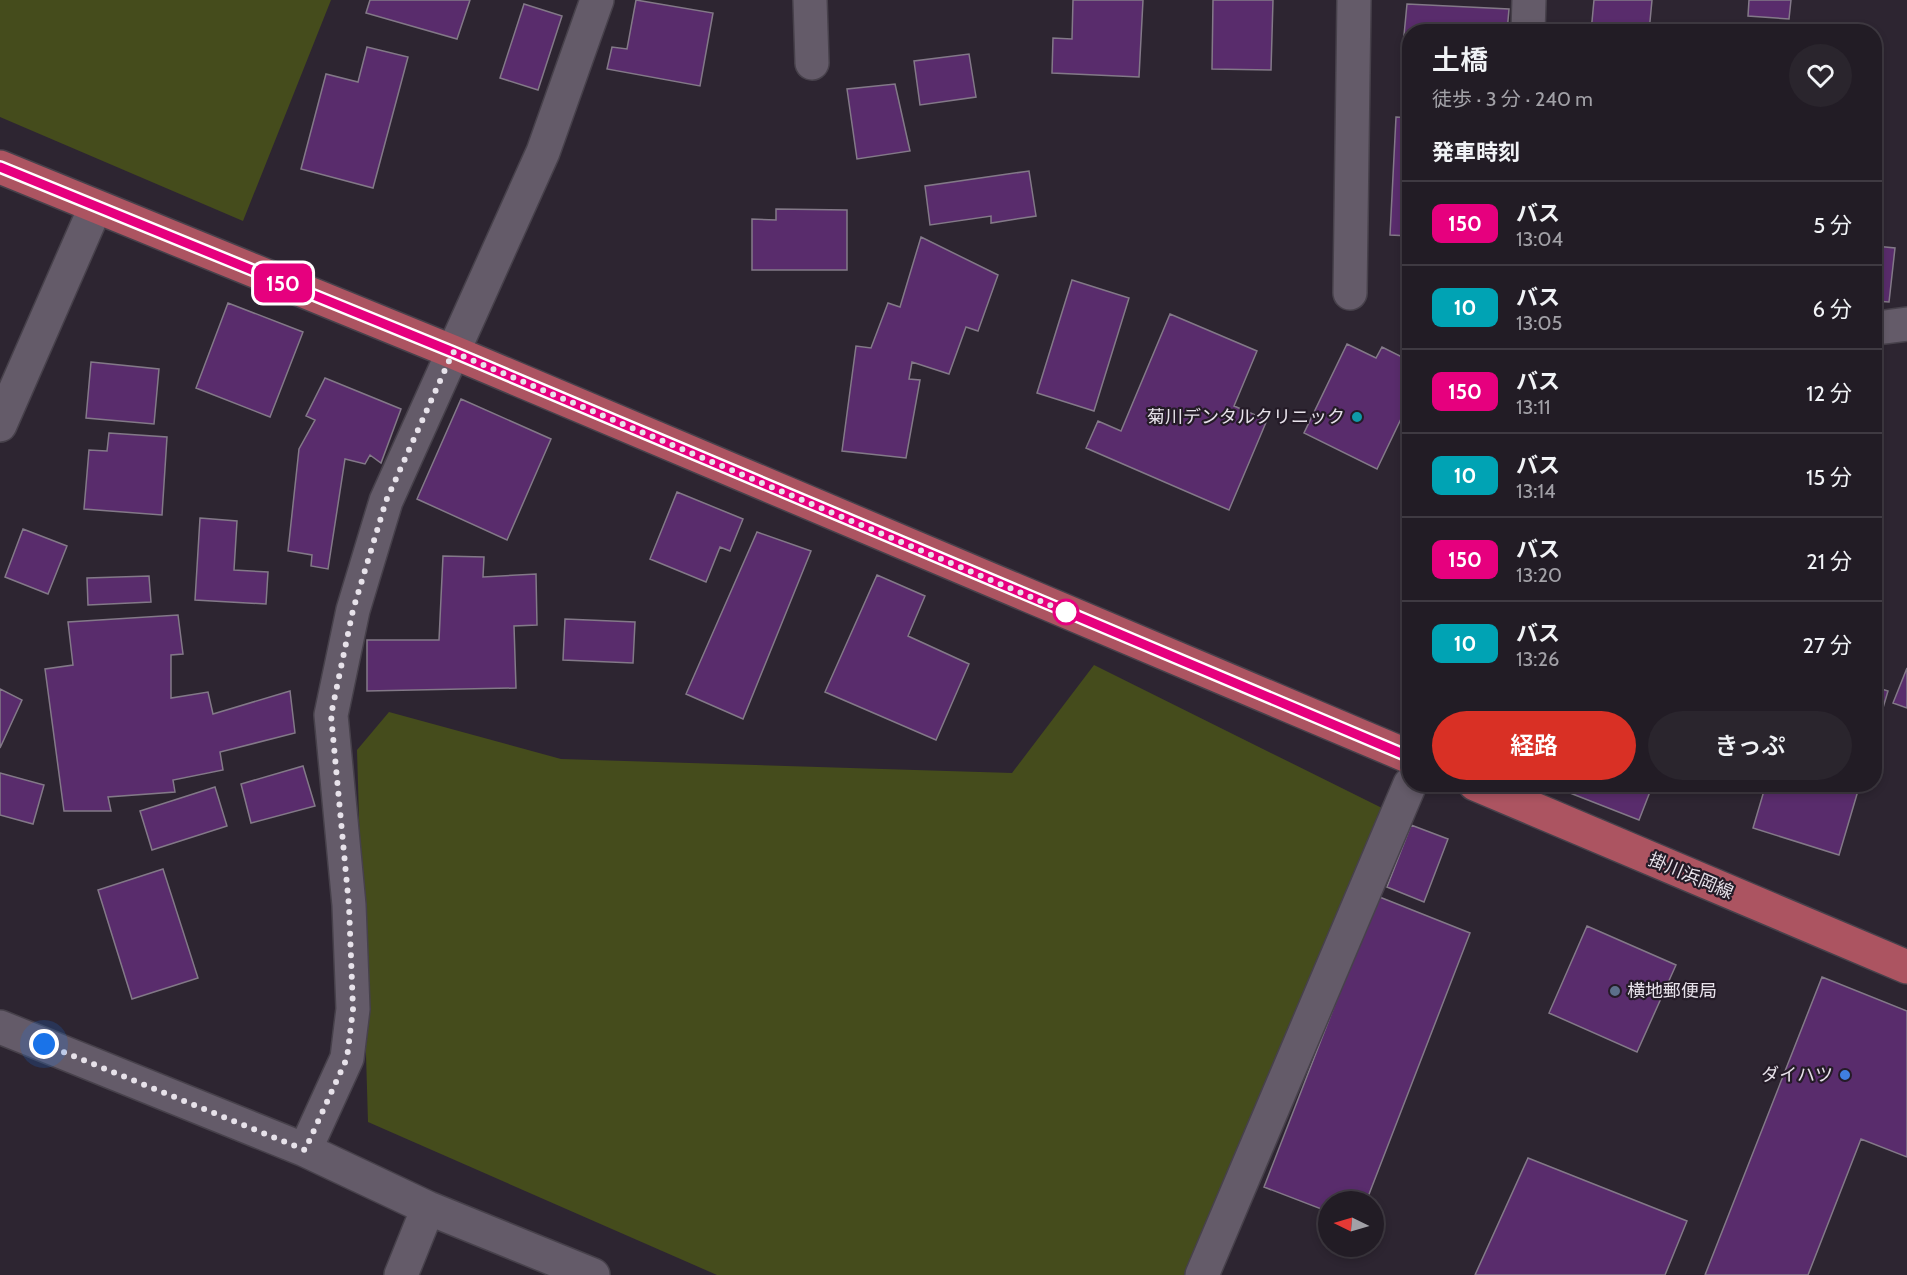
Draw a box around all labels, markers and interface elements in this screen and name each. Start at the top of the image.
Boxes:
text: 土橋 [1432,43,1488,77]
button: heart [1789,44,1852,107]
text: 徒歩 · 3 分 · 240 m [1432,87,1593,111]
text: 発車時刻 [1432,139,1520,166]
text: バス [1516,200,1560,227]
text: 150 [1448,211,1482,236]
text: 5 分 [1813,212,1852,239]
text: 13:04 [1516,227,1563,251]
line badge: 150 [248,264,318,302]
text: 150 [266,271,300,296]
text: バス [1516,284,1560,311]
text: 10 [1454,295,1476,320]
text: 6 分 [1813,296,1852,323]
text: 13:05 [1516,311,1562,335]
text: バス [1516,368,1560,395]
text: 150 [1448,379,1482,404]
text: 12 分 [1806,380,1852,407]
text: 13:11 [1516,395,1551,419]
place label: 菊川デンタルクリニック [1147,406,1345,428]
marker: 菊川デンタルクリニック [1350,410,1364,424]
text: バス [1516,452,1560,479]
text: 10 [1454,463,1476,488]
text: 15 分 [1806,464,1852,491]
text: 13:14 [1516,479,1556,503]
text: バス [1516,536,1560,563]
text: 150 [1448,547,1482,572]
text: 21 分 [1806,548,1852,575]
text: 13:20 [1516,563,1562,587]
unlabelled marker [1053,599,1079,625]
text: バス [1516,620,1560,647]
text: 10 [1454,631,1476,656]
text: 27 分 [1802,632,1852,659]
text: 13:26 [1516,647,1559,671]
button: 経路 [1432,711,1636,780]
button: きっぷ [1648,711,1852,780]
street label: 掛川浜岡線 [1645,848,1737,904]
place label: 横地郵便局 [1627,980,1717,1002]
marker: 横地郵便局 [1608,984,1622,998]
your location [29,1029,59,1059]
place label: ダイハツ [1761,1064,1833,1086]
marker: ダイハツ [1838,1068,1852,1082]
north arrow [1318,1191,1384,1257]
map controls [1318,1191,1384,1257]

